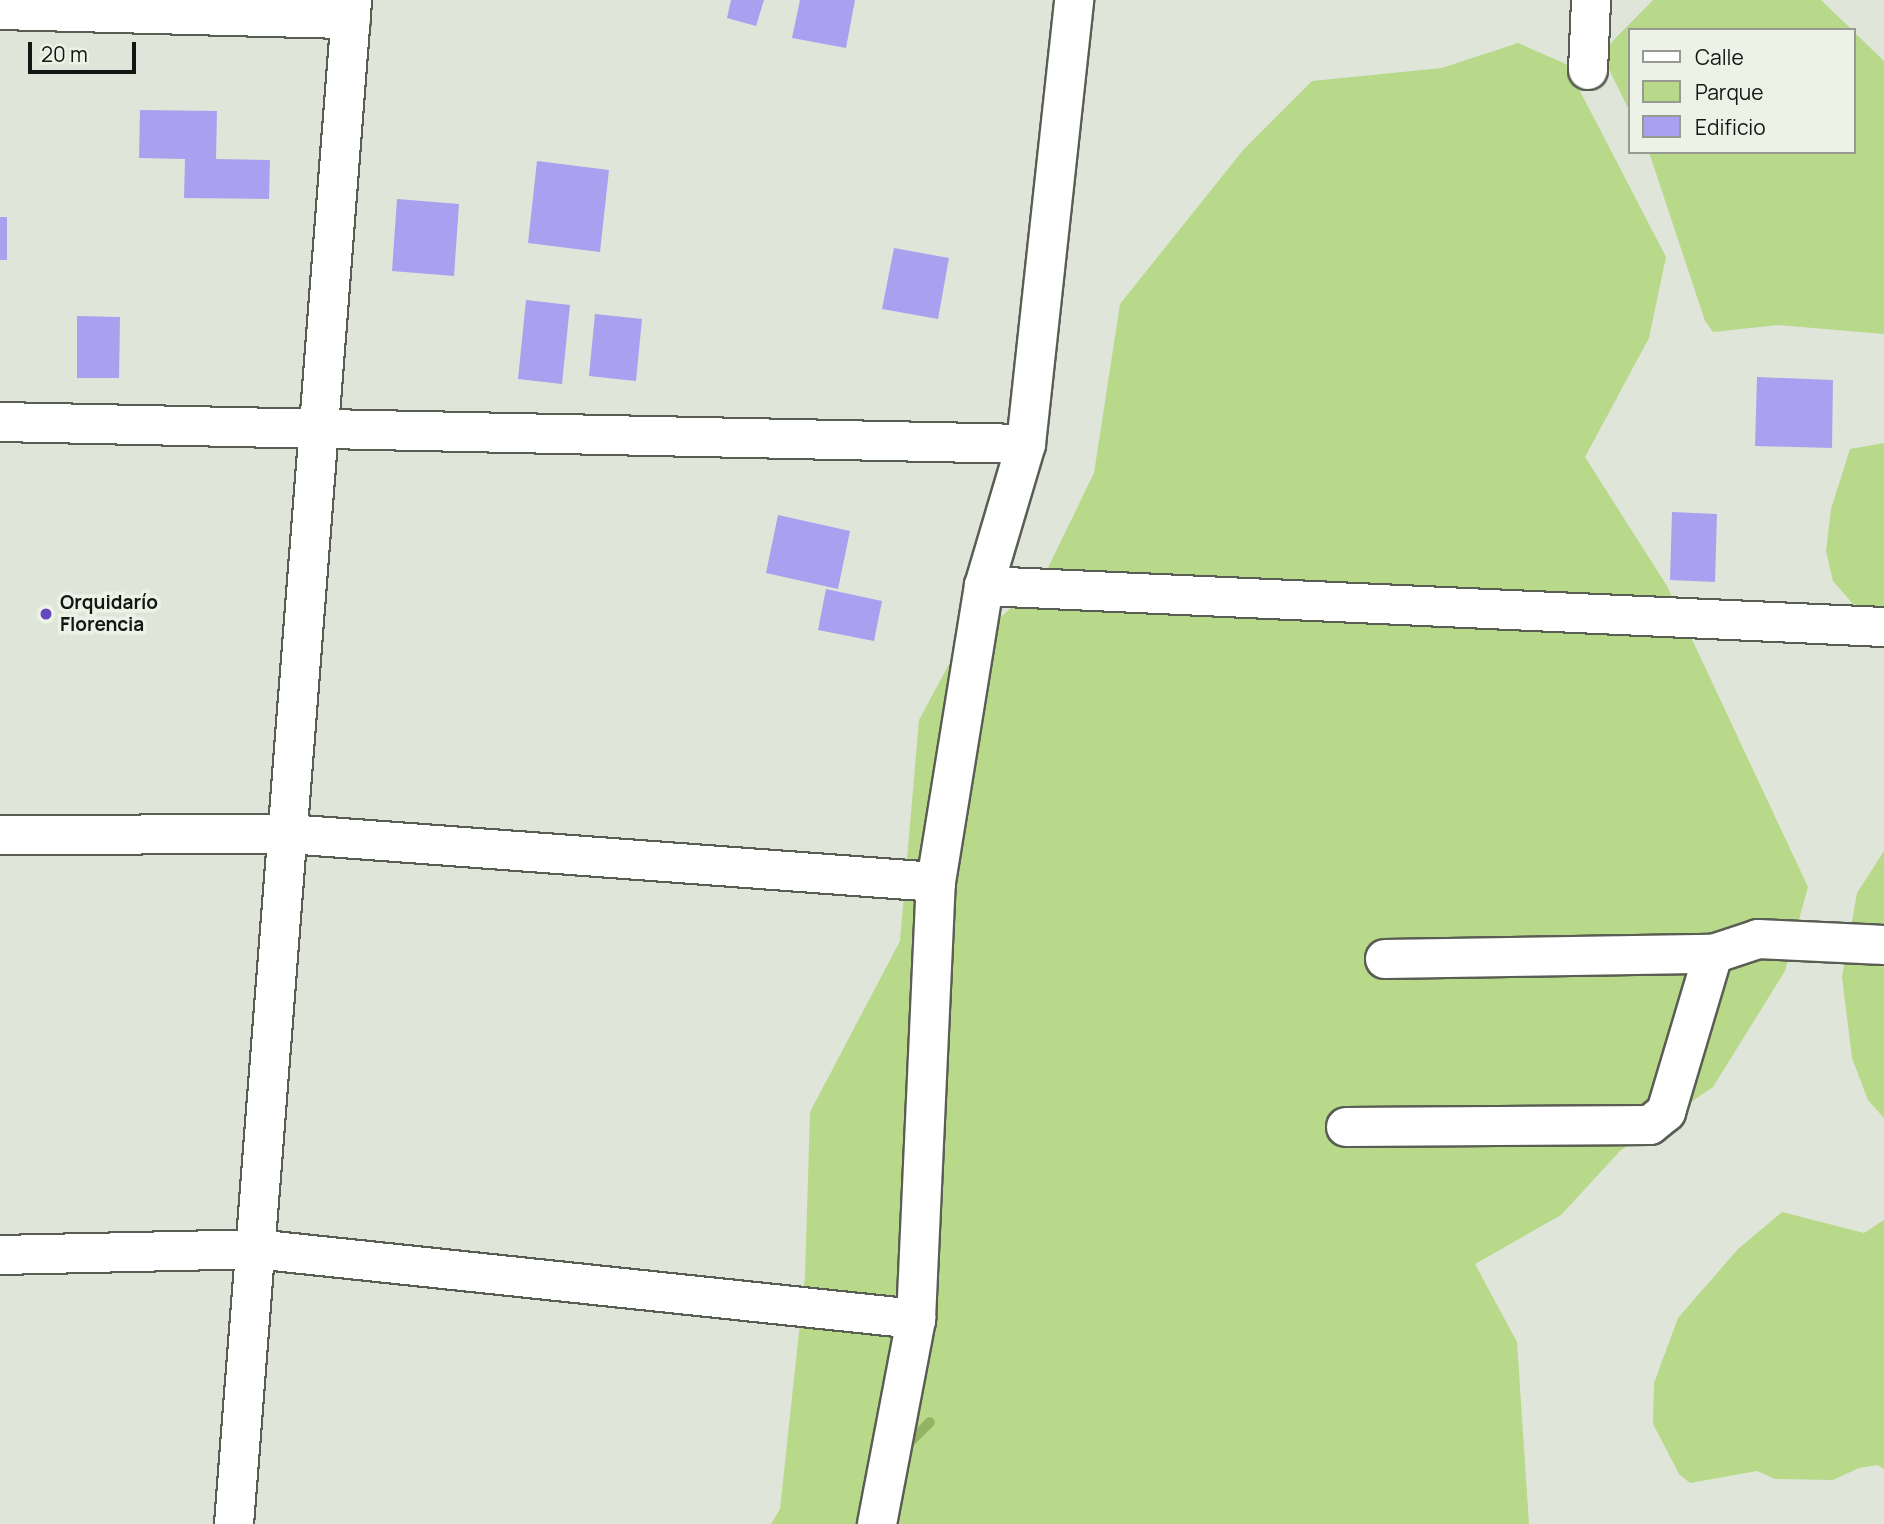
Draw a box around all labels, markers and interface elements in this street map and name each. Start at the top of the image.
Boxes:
scale bar [32,28,140,72]
legend [1629,28,1856,154]
text: 20 m [41,40,88,68]
text: Calle [1695,43,1744,71]
text: Parque [1695,78,1764,106]
text: Edificio [1695,113,1766,141]
place label: Orquidarío Florencia [60,592,158,636]
marker: Orquidarío Florencia [38,606,54,622]

